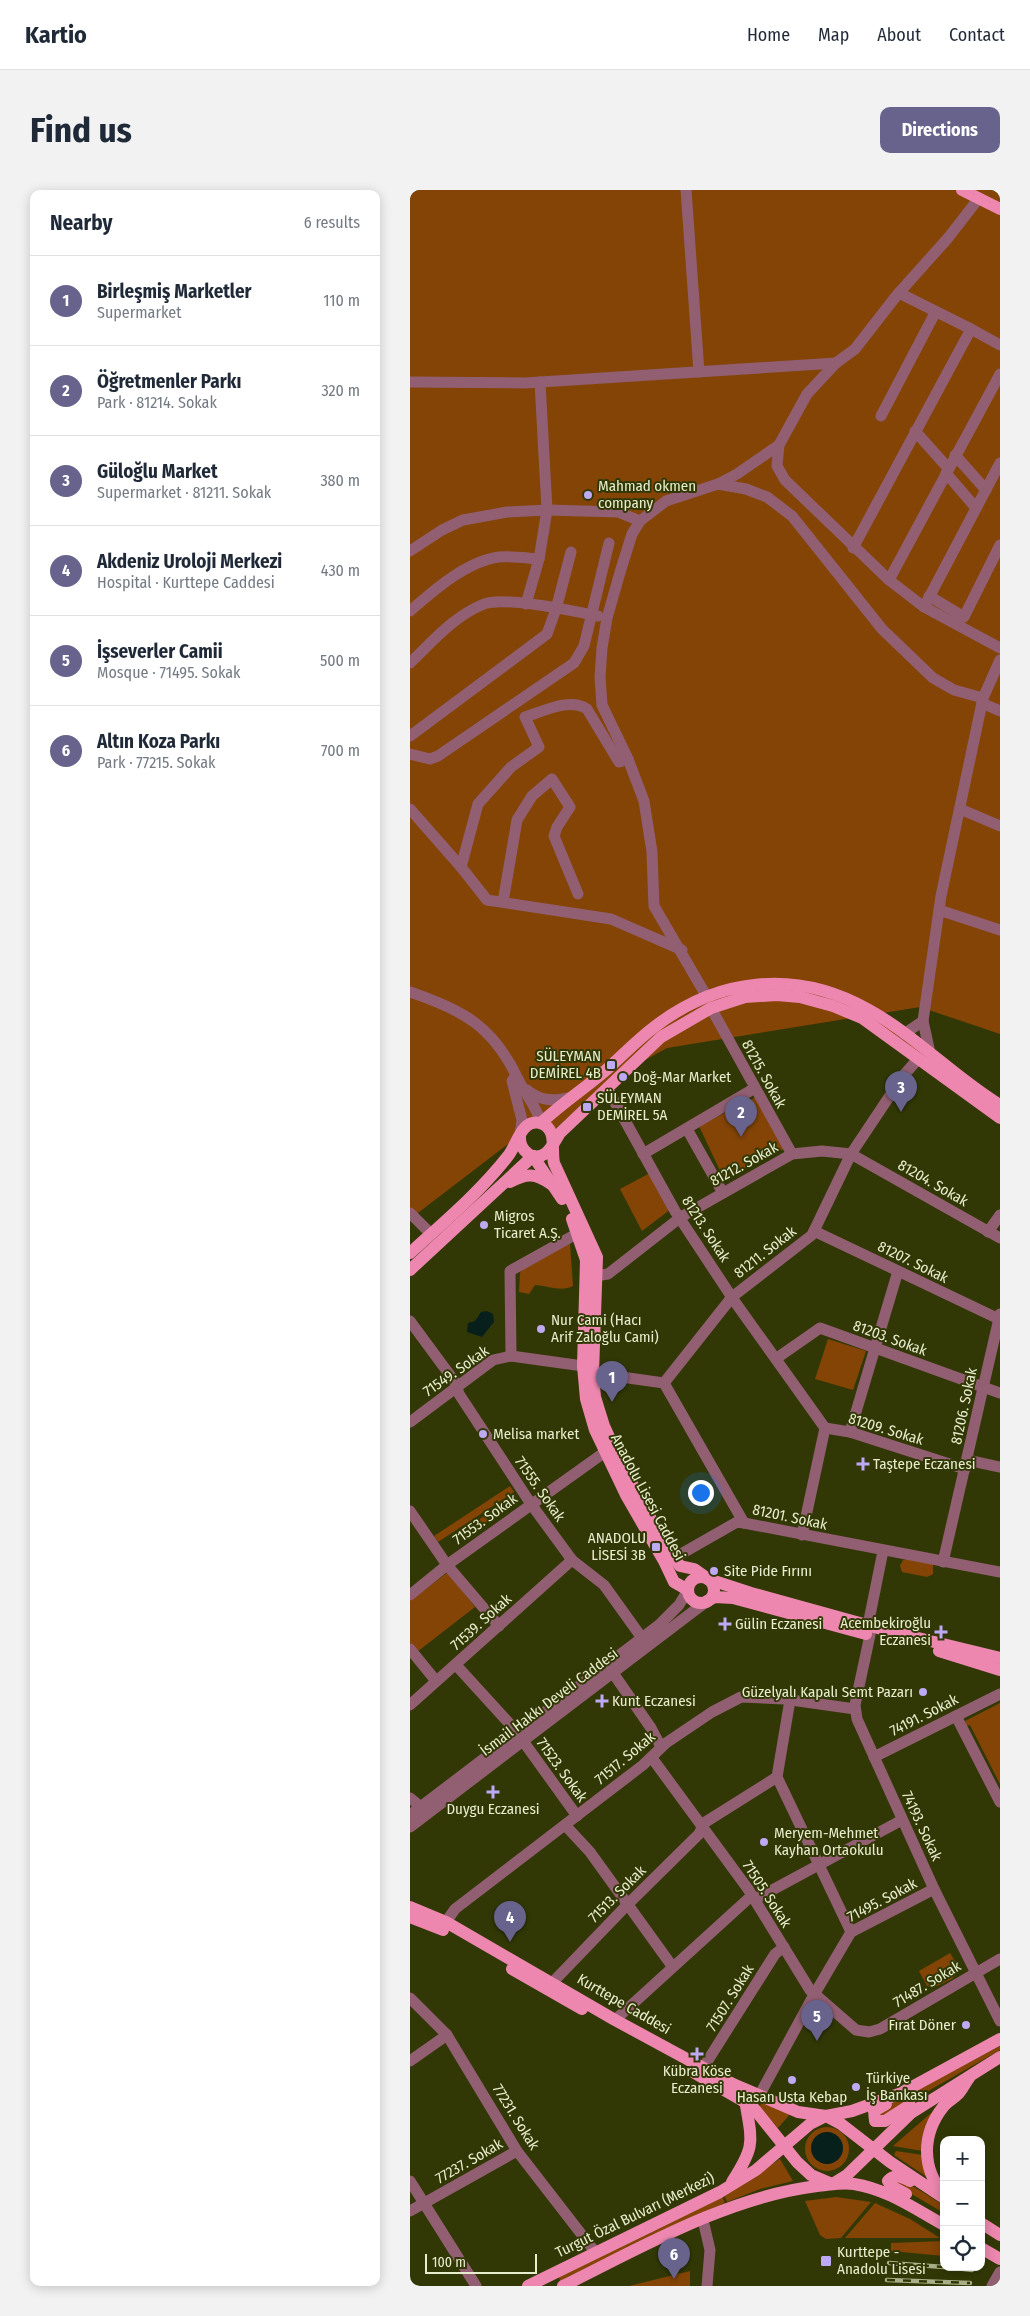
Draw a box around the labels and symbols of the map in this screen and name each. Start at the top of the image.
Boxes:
place label: Mahmad okmen company [598,477,696,512]
marker: Mahmad okmen company [582,489,594,501]
street label: 81215. Sokak [738,1037,790,1111]
place label: SÜLEYMAN DEMİREL 4B [530,1047,601,1082]
marker: SÜLEYMAN DEMİREL 4B [605,1059,617,1071]
place label: Doğ-Mar Market [633,1068,731,1086]
marker: Doğ-Mar Market [617,1071,629,1083]
pin: 3 [885,1071,917,1112]
place label: SÜLEYMAN DEMİREL 5A [597,1089,668,1124]
pin: 2 [725,1096,757,1137]
marker: SÜLEYMAN DEMİREL 5A [581,1101,593,1113]
street label: 81212. Sokak [707,1138,781,1190]
street label: 81204. Sokak [895,1156,971,1210]
street label: 81213. Sokak [678,1193,734,1265]
place label: Migros Ticaret A.Ş. [494,1207,561,1242]
marker: Migros Ticaret A.Ş. [478,1219,490,1231]
street label: 81211. Sokak [730,1222,800,1282]
street label: 81207. Sokak [875,1237,951,1287]
place label: Nur Cami (Hacı Arif Zaloğlu Cami) [551,1311,659,1346]
street label: 81203. Sokak [851,1316,929,1360]
marker: Nur Cami (Hacı Arif Zaloğlu Cami) [535,1323,547,1335]
street label: 71549. Sokak [420,1342,492,1400]
pin: 1 [596,1361,628,1402]
street label: 81206. Sokak [947,1366,981,1446]
street label: 81209. Sokak [846,1409,926,1449]
place label: Melisa market [493,1425,579,1443]
marker: Melisa market [477,1428,489,1440]
street label: Anadolu Lisesi Caddesi [607,1431,689,1563]
street label: 71555. Sokak [511,1453,569,1525]
place label: Taştepe Eczanesi [873,1455,976,1473]
marker: Taştepe Eczanesi [857,1458,869,1470]
your location [688,1480,714,1506]
street label: 71553. Sokak [449,1490,521,1548]
street label: 81201. Sokak [751,1500,829,1534]
place label: ANADOLU LİSESİ 3B [588,1529,646,1564]
marker: ANADOLU LİSESİ 3B [650,1541,662,1553]
place label: Site Pide Fırını [724,1562,812,1580]
marker: Site Pide Fırını [708,1565,720,1577]
street label: 71539. Sokak [447,1590,515,1654]
place label: Acembekiroğlu Eczanesi [840,1614,931,1649]
place label: Gülin Eczanesi [735,1615,822,1633]
marker: Gülin Eczanesi [719,1618,731,1630]
marker: Acembekiroğlu Eczanesi [935,1626,947,1638]
street label: İsmail Hakkı Develi Caddesi [476,1644,622,1760]
place label: Güzelyalı Kapalı Semt Pazarı [742,1683,913,1701]
marker: Güzelyalı Kapalı Semt Pazarı [917,1686,929,1698]
street label: 74191. Sokak [887,1690,961,1740]
place label: Kunt Eczanesi [612,1692,696,1710]
marker: Kunt Eczanesi [596,1695,608,1707]
street label: 71517. Sokak [591,1728,659,1788]
street label: 71523. Sokak [533,1734,591,1806]
marker: Duygu Eczanesi [487,1786,499,1798]
street label: 74193. Sokak [898,1788,946,1864]
place label: Duygu Eczanesi [446,1800,540,1818]
place label: Meryem-Mehmet Kayhan Ortaokulu [774,1824,884,1859]
marker: Meryem-Mehmet Kayhan Ortaokulu [758,1836,770,1848]
street label: 71505. Sokak [739,1857,795,1931]
street label: 71513. Sokak [585,1862,649,1926]
street label: 71495. Sokak [844,1874,920,1926]
pin: 4 [494,1901,526,1942]
street label: 71487. Sokak [890,1957,964,2011]
street label: 71507. Sokak [702,1961,758,2035]
street label: Kurttepe Caddesi [574,1970,674,2038]
pin: 5 [801,2000,833,2041]
place label: Fırat Döner [888,2016,957,2034]
marker: Fırat Döner [960,2019,972,2031]
marker: Kübra Köse Eczanesi [691,2048,703,2060]
place label: Kübra Köse Eczanesi [663,2062,731,2097]
place label: Türkiye İş Bankası [866,2069,928,2104]
marker: Hasan Usta Kebap [786,2074,798,2086]
street label: 77231. Sokak [489,2081,543,2153]
marker: Türkiye İş Bankası [850,2081,862,2093]
place label: Hasan Usta Kebap [737,2088,847,2106]
street label: 77237. Sokak [432,2135,506,2187]
street label: Turgut Özal Bulvarı (Merkezi) [553,2169,717,2261]
pin: 6 [658,2238,690,2279]
place label: Kurttepe - Anadolu Lisesi [837,2243,926,2278]
scale bar [425,2251,538,2274]
marker: Kurttepe - Anadolu Lisesi [819,2254,833,2268]

